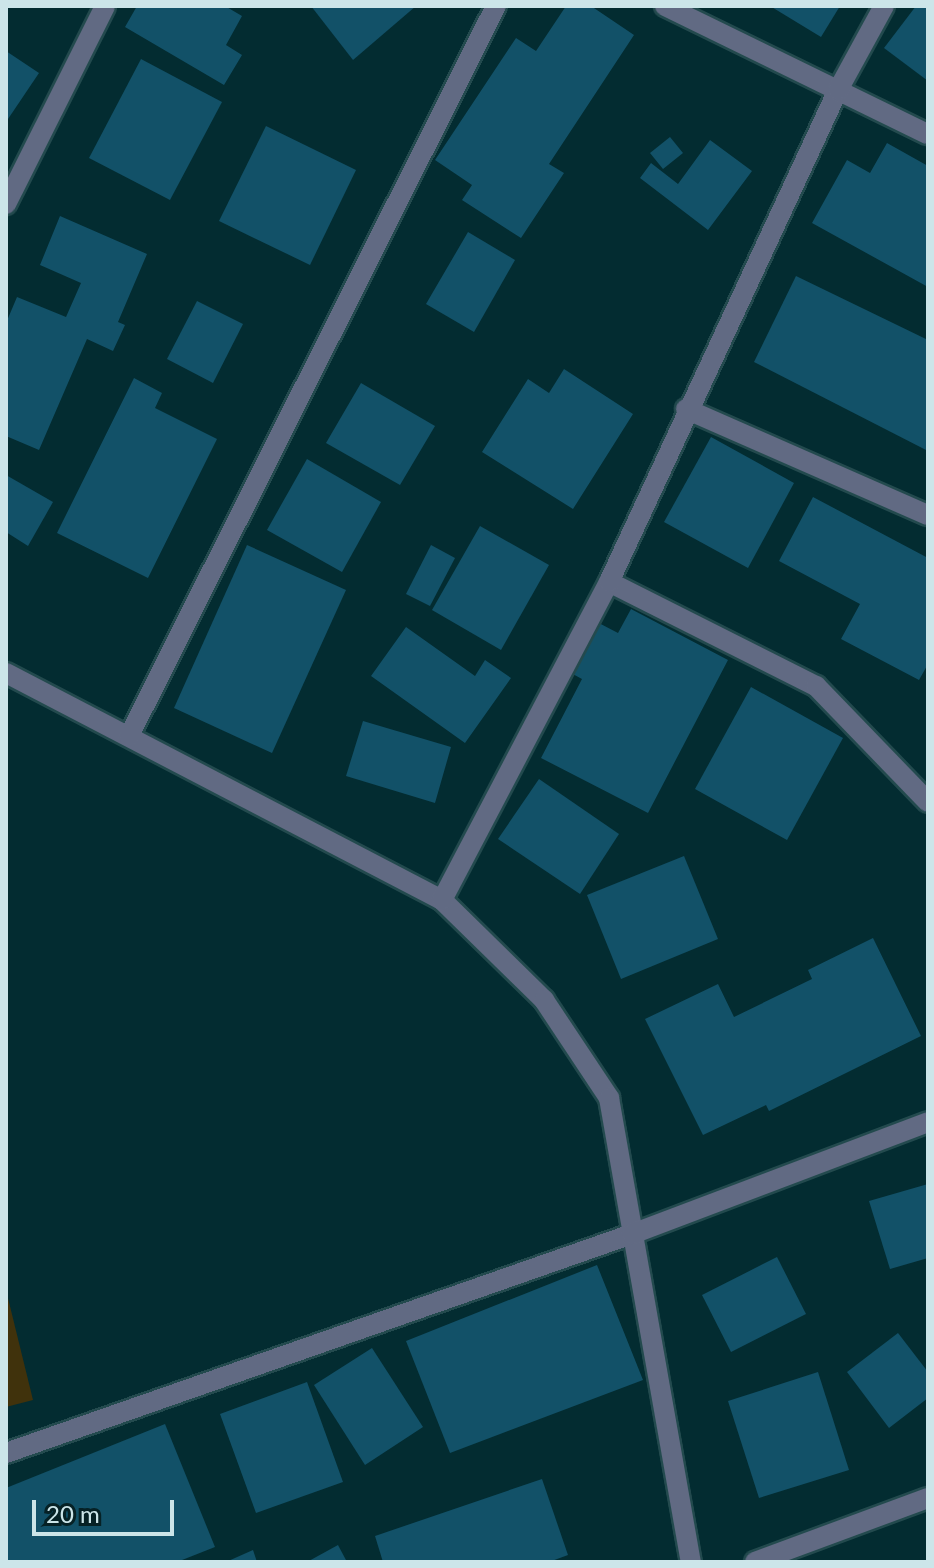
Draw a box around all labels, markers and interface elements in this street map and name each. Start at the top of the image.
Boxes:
scale bar [36,1484,178,1534]
text: 20 m [46,1499,100,1528]

